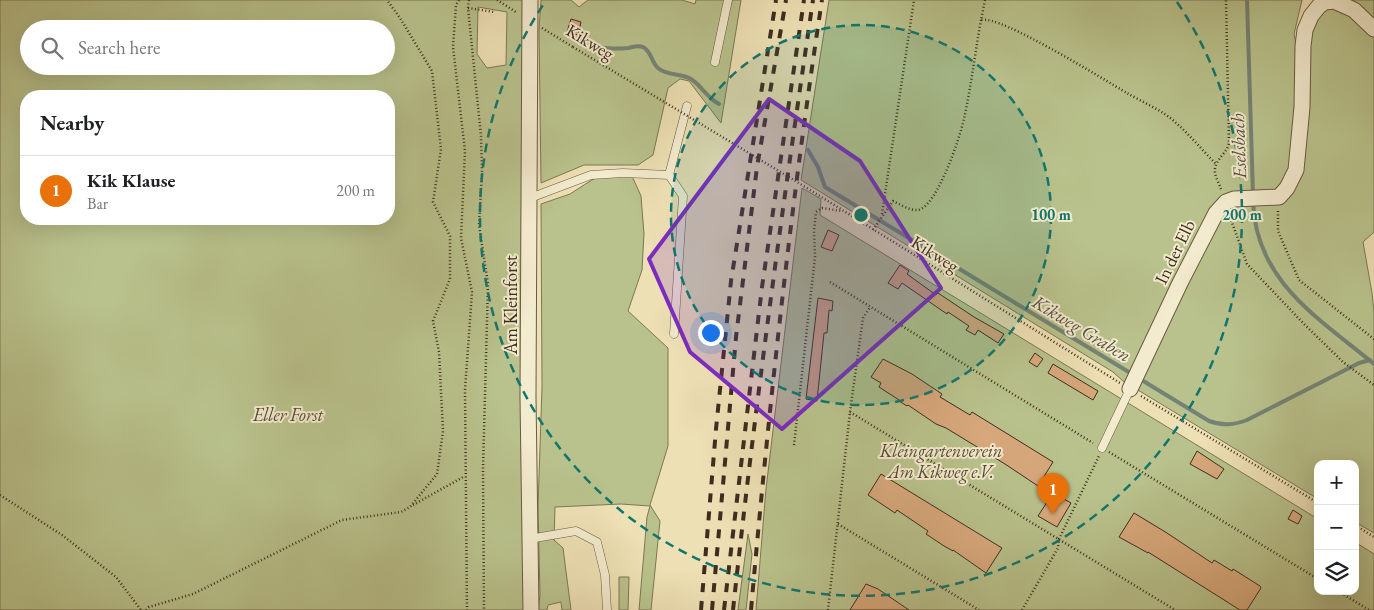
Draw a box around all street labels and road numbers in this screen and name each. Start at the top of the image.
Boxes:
street label: Kikweg [562,18,619,65]
street label: In der Elb [1149,216,1200,288]
street label: Kikweg [907,230,963,277]
street label: Am Kleinforst [499,255,522,356]

